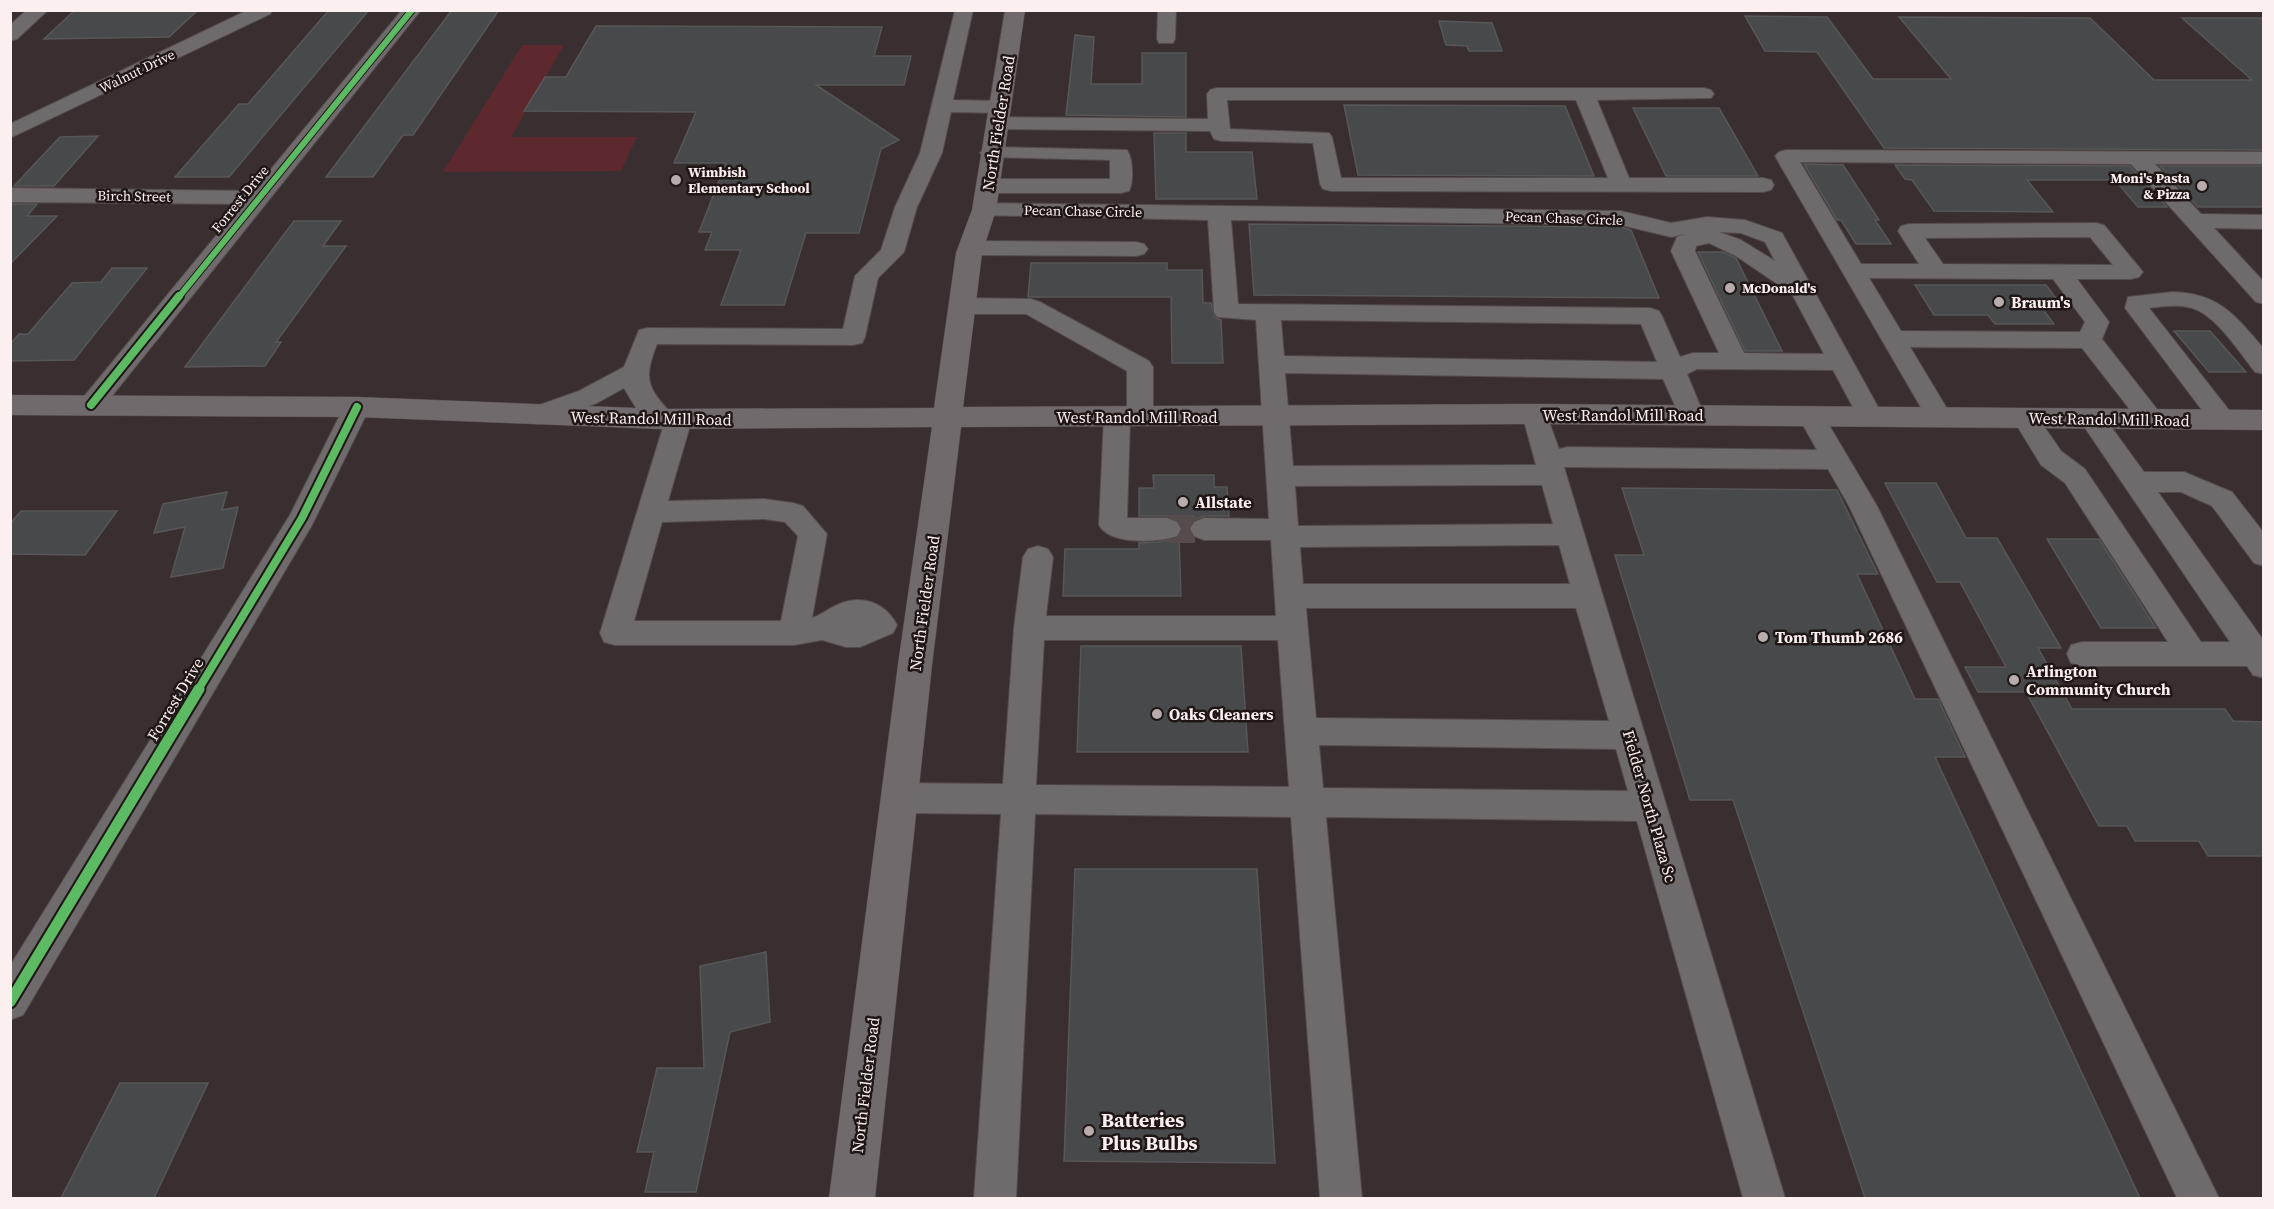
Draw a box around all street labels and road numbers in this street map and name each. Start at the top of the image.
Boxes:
street label: Walnut Drive [96,44,178,98]
street label: North Fielder Road [976,54,1020,192]
street label: Forrest Drive [207,161,273,237]
street label: Birch Street [97,185,171,207]
street label: Pecan Chase Circle [1024,200,1142,222]
street label: Pecan Chase Circle [1504,206,1624,230]
street label: West Randol Mill Road [1542,404,1704,426]
street label: West Randol Mill Road [570,406,732,430]
street label: West Randol Mill Road [1056,406,1218,428]
street label: West Randol Mill Road [2028,407,2190,431]
street label: North Fielder Road [904,534,944,672]
street label: Forrest Drive [142,653,208,745]
street label: Fielder North Plaza Sc [1618,727,1682,885]
street label: North Fielder Road [846,1016,884,1154]

